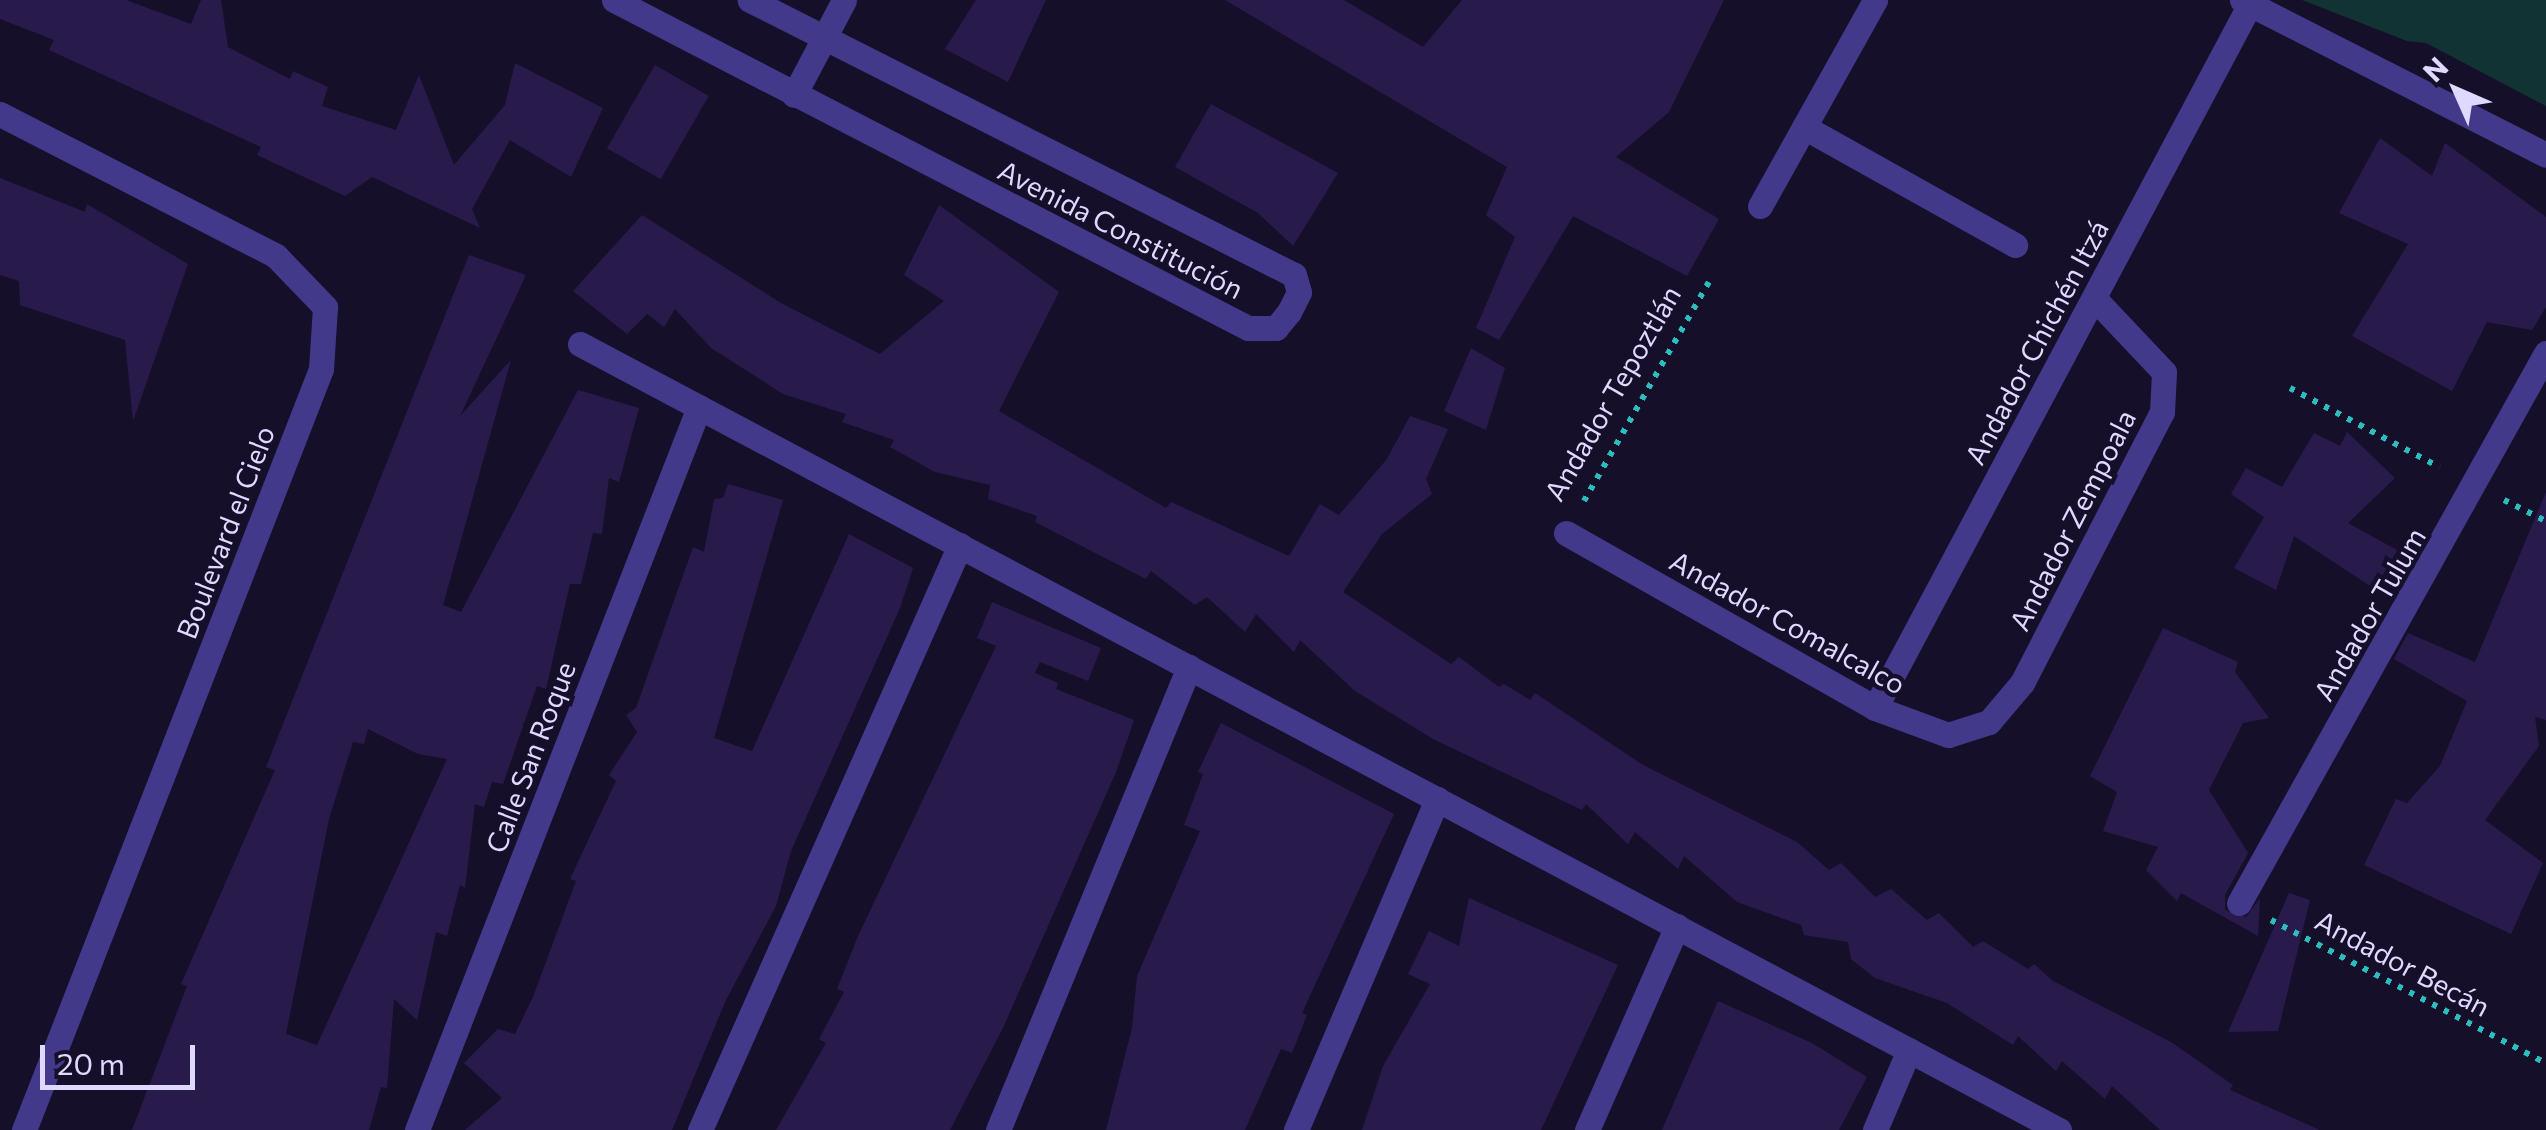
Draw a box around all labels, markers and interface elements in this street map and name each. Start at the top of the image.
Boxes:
north arrow [2406,40,2506,140]
text: N [2415,49,2454,88]
street label: Avenida Constitución [993,153,1249,305]
street label: Andador Chichén Itzá [1957,214,2115,470]
street label: Andador Tepoztlán [1537,280,1687,506]
street label: Andador Zempoala [2002,404,2142,636]
street label: Boulevard el Cielo [169,421,281,643]
street label: Andador Tulum [2306,522,2432,706]
street label: Andador Comalcalco [1664,543,1912,701]
street label: Calle San Roque [478,657,582,857]
street label: Andador Becán [2310,903,2496,1023]
scale bar [45,1025,200,1087]
text: 20 m [57,1044,125,1081]

